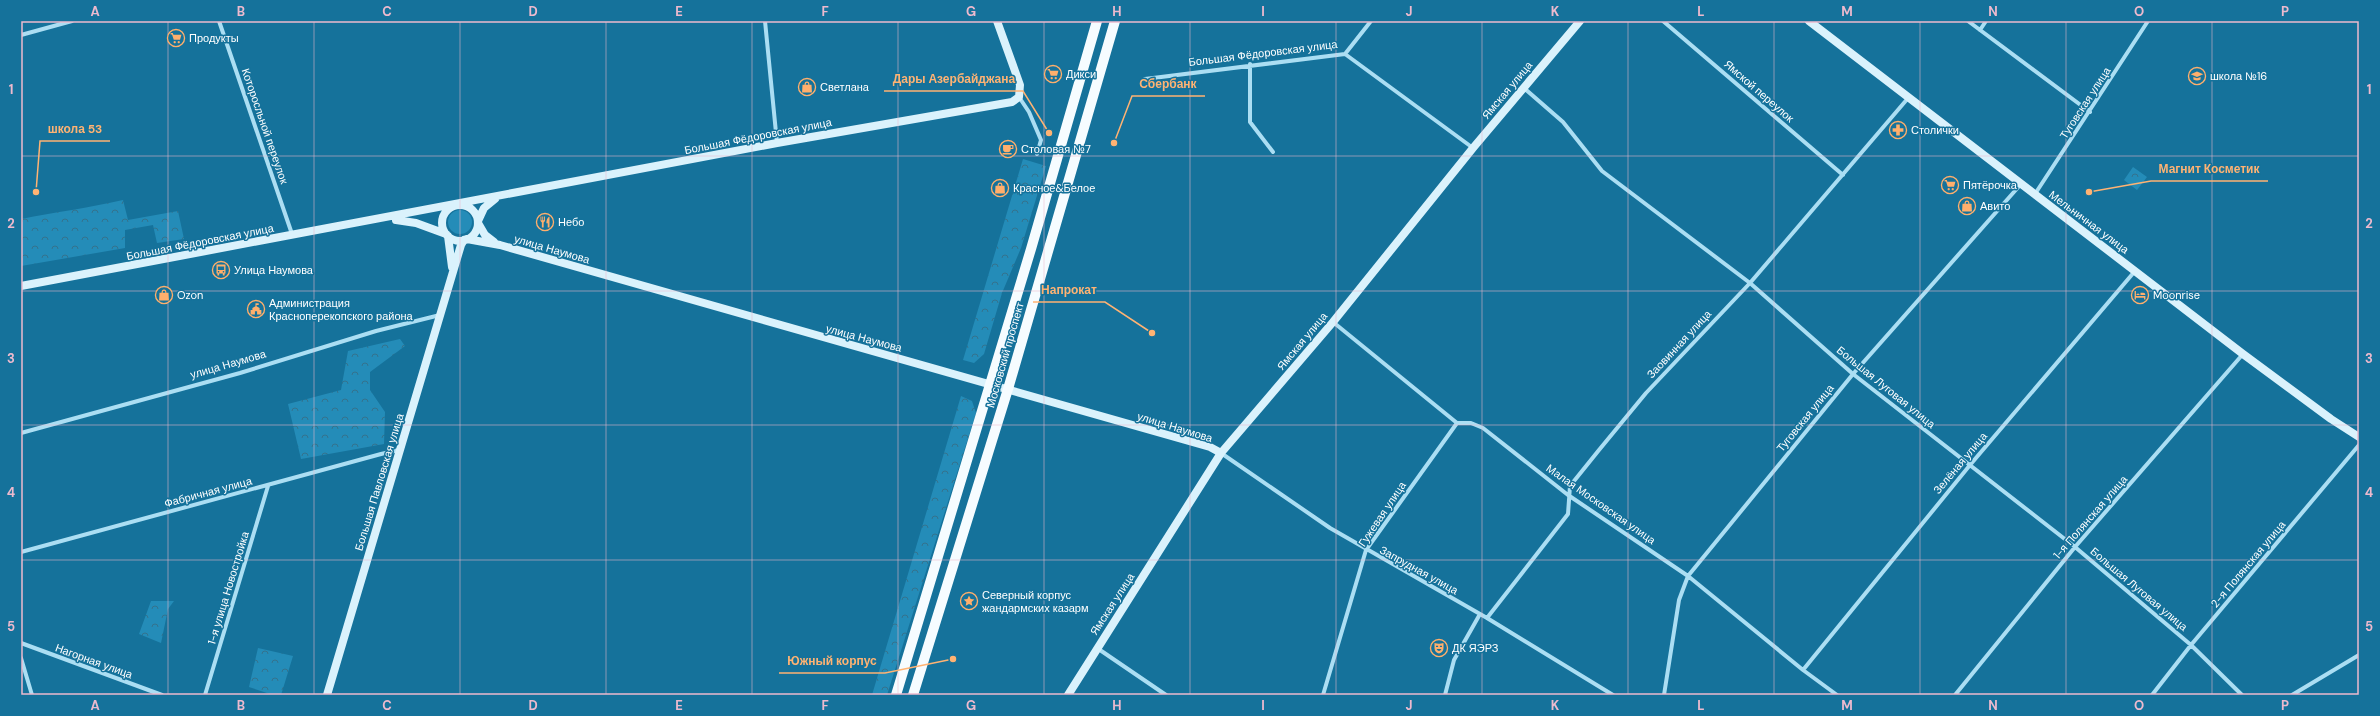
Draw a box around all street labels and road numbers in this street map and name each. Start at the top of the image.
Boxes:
street label: Большая Фёдоровская улица [1188,37,1339,69]
street label: Ямской переулок [1721,57,1797,125]
street label: Ямская улица [1479,58,1536,122]
street label: Туговская улица [2057,64,2114,142]
street label: Которосльной переулок [239,66,291,186]
street label: Большая Фёдоровская улица [683,115,834,157]
street label: Мельничная улица [2046,187,2132,257]
street label: Большая Фёдоровская улица [125,221,276,263]
street label: улица Наумова [513,232,592,267]
street label: Московский проспект [983,301,1027,409]
street label: Заовинная улица [1644,306,1715,381]
street label: Ямская улица [1274,309,1331,373]
street label: улица Наумова [825,321,904,355]
street label: Большая Луговая улица [1834,343,1939,432]
street label: улица Наумова [189,346,268,381]
street label: Туговская улица [1773,381,1837,455]
street label: улица Наумова [1136,409,1215,445]
street label: Большая Павловская улица [351,411,407,552]
street label: Зелёная улица [1930,429,1990,497]
street label: Малая Московская улица [1544,461,1659,548]
street label: 1-я Полянская улица [2050,472,2131,562]
street label: Фабричная улица [163,473,254,510]
street label: Гужевая улица [1355,478,1409,549]
street label: 2-я Полянская улица [2208,517,2289,610]
street label: 1-я улица Новостройка [204,529,252,646]
street label: Запрудная улица [1377,543,1461,598]
street label: Большая Луговая улица [2087,544,2191,634]
street label: Ямская улица [1087,570,1138,638]
street label: Нагорная улица [53,641,135,682]

